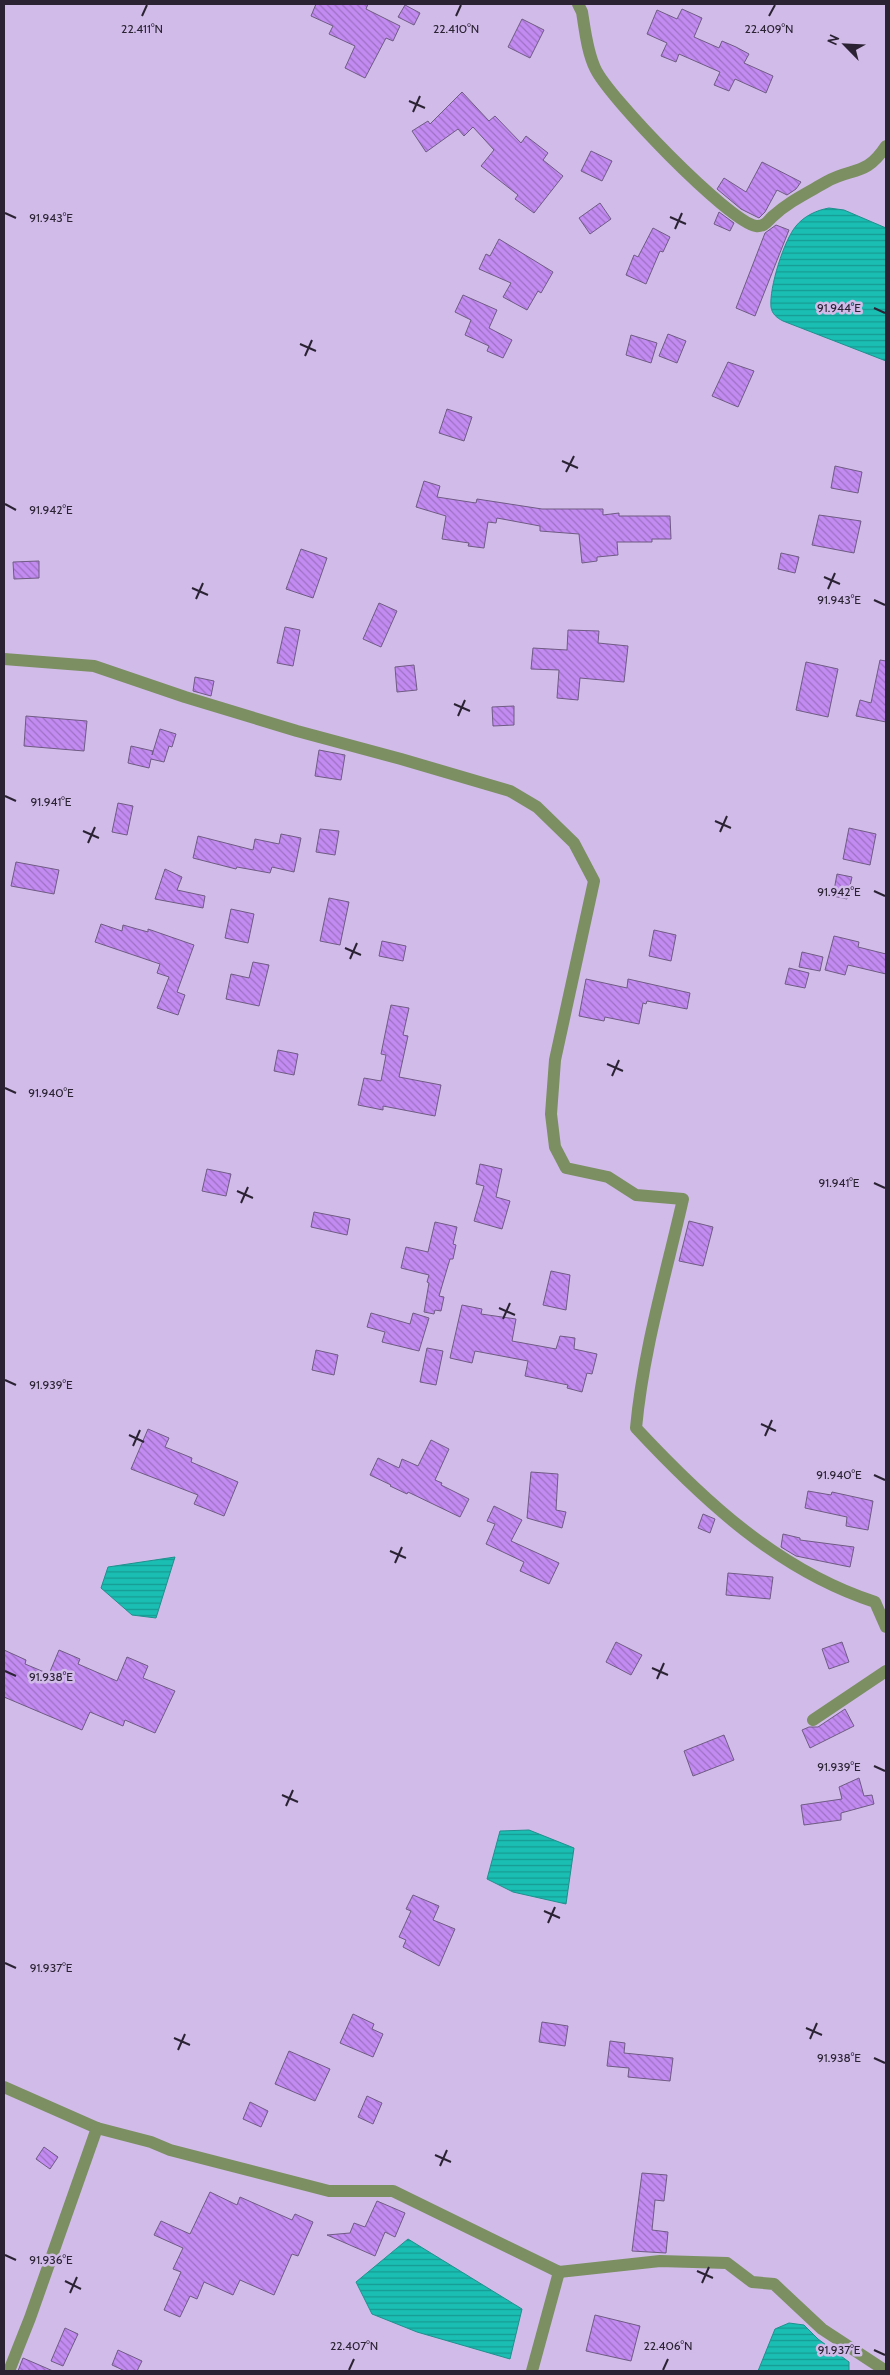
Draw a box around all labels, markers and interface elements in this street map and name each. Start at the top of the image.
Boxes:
north arrow [820,20,870,70]
text: 22.411°N [121,21,163,36]
text: 22.410°N [433,21,479,36]
text: 22.409°N [744,21,794,36]
text: N [823,32,843,48]
text: 91.943°E [29,210,73,225]
text: 91.944°E [817,300,861,315]
text: 91.942°E [29,502,73,517]
text: 91.943°E [817,592,861,607]
text: 91.941°E [30,794,72,809]
text: 91.942°E [817,884,861,899]
text: 91.940°E [28,1085,74,1100]
text: 91.941°E [818,1175,860,1190]
text: 91.939°E [29,1377,73,1392]
text: 91.940°E [816,1467,862,1482]
text: 91.938°E [29,1669,73,1684]
text: 91.939°E [817,1759,861,1774]
text: 91.937°E [30,1960,73,1975]
text: 91.938°E [817,2050,861,2065]
text: 91.936°E [29,2252,73,2267]
text: 22.407°N [330,2338,378,2353]
text: 22.406°N [643,2338,693,2353]
text: 91.937°E [818,2342,861,2357]

